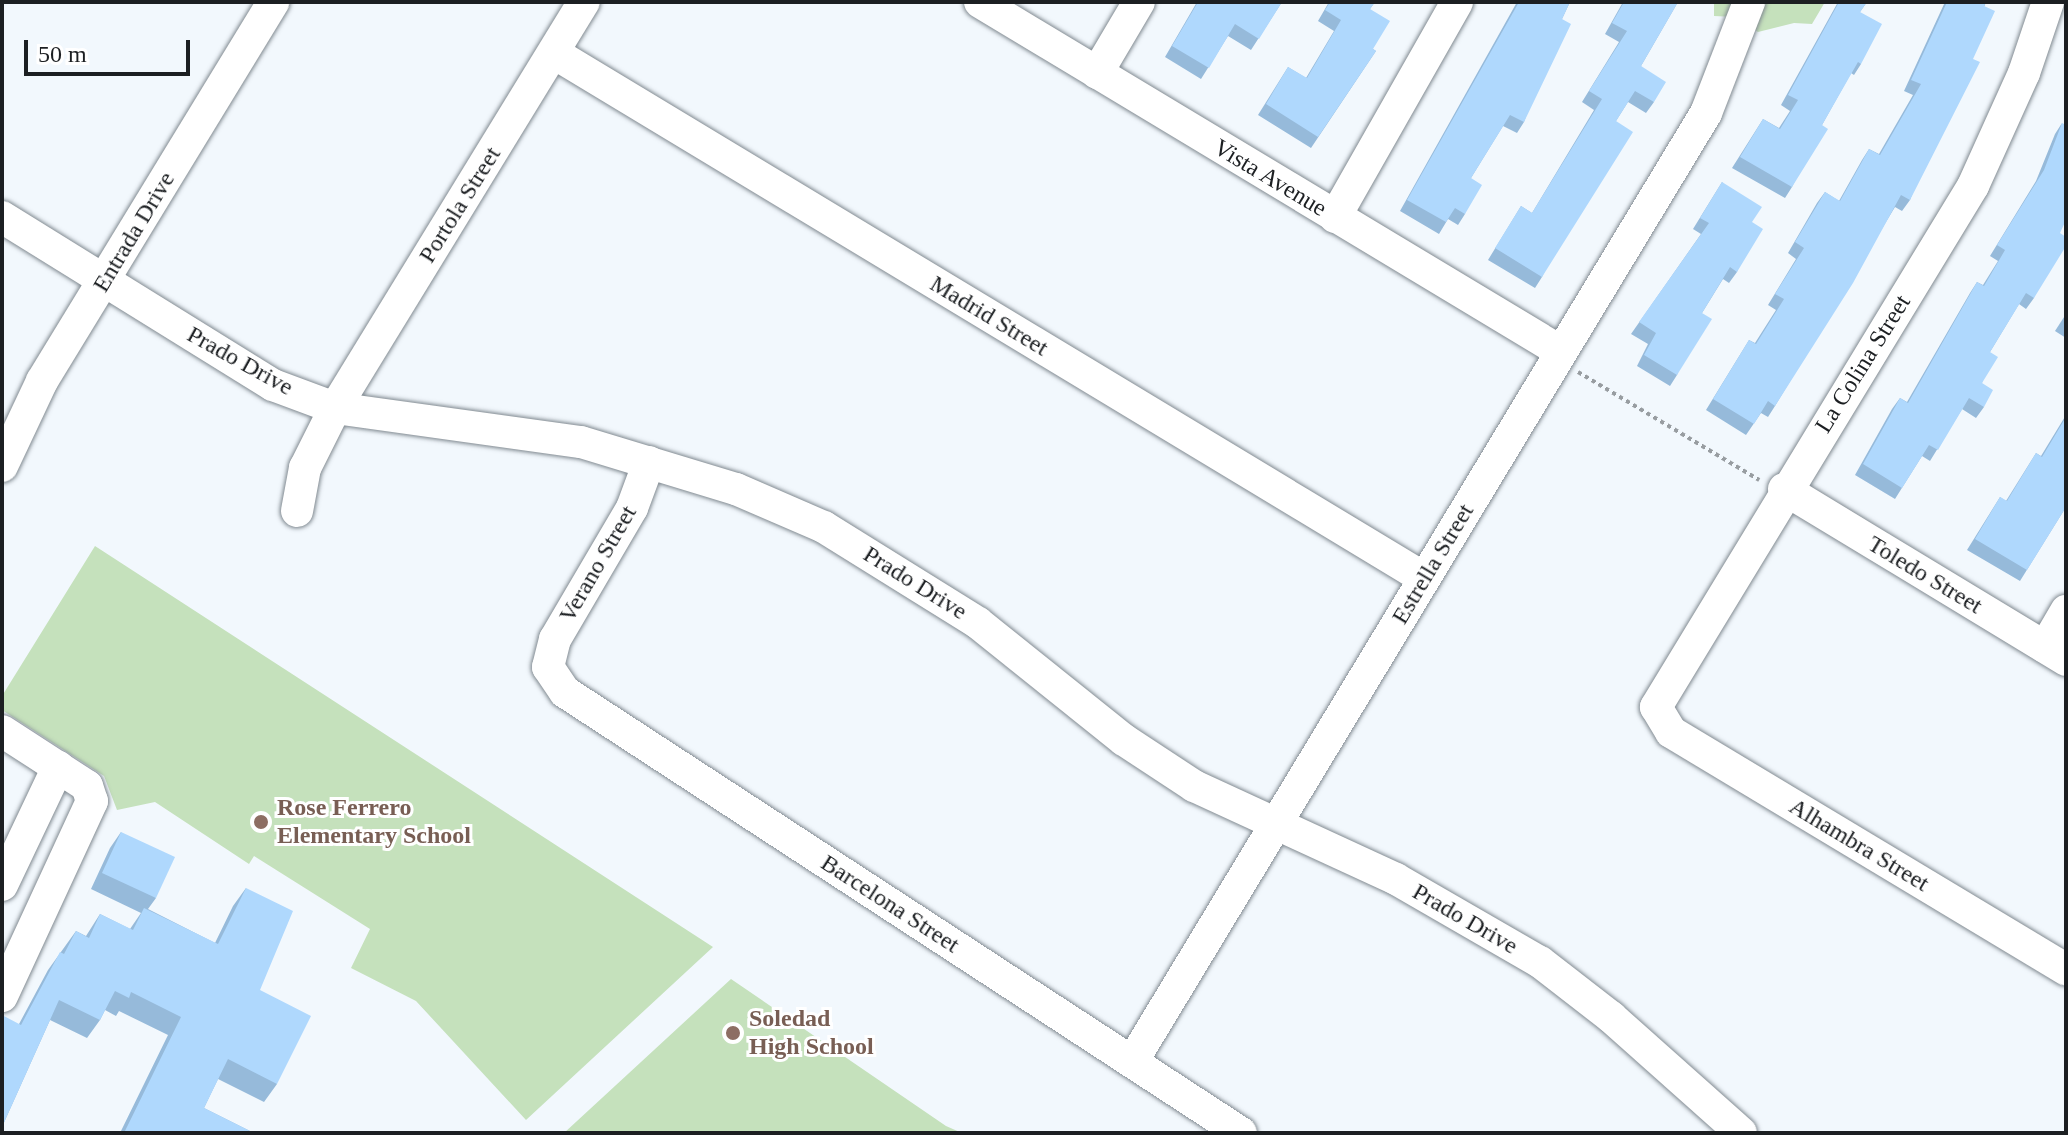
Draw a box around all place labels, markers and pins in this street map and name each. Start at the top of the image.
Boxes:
place label: Rose Ferrero Elementary School [277,794,471,850]
marker: Rose Ferrero Elementary School [252,813,270,831]
place label: Soledad High School [749,1005,874,1061]
marker: Soledad High School [724,1024,742,1042]

